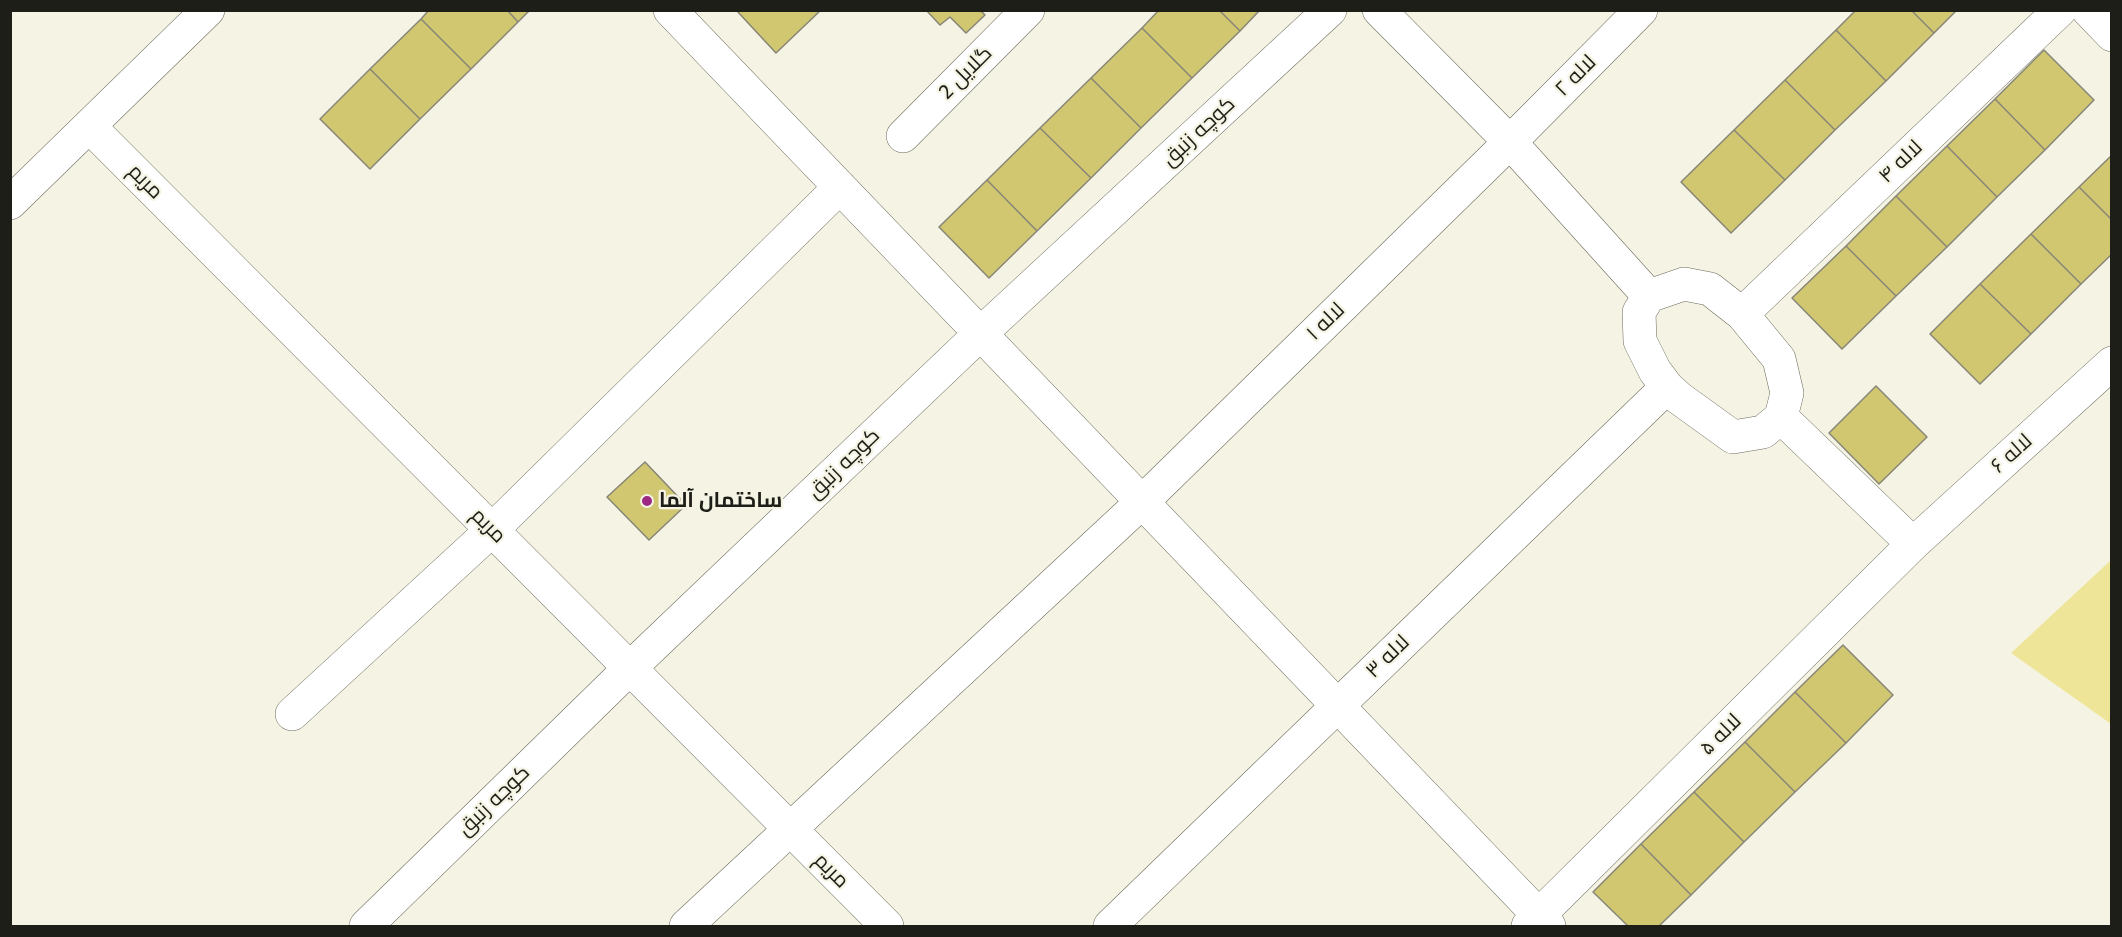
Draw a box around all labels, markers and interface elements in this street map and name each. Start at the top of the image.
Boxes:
street label: گلایل 2 [934,41,998,105]
street label: لاله ۲ [1550,50,1602,102]
street label: کوچه زنبق [1157,92,1241,172]
street label: لاله ۴ [1874,135,1928,189]
street label: مریم [122,159,168,205]
street label: لاله ۱ [1302,298,1350,346]
street label: کوچه زنبق [803,423,885,505]
street label: لاله ۶ [1986,429,2038,479]
place label: ساختمان آلما [659,488,782,514]
marker: ساختمان آلما [640,494,654,508]
street label: مریم [465,503,511,549]
street label: لاله ۳ [1361,630,1415,684]
street label: لاله ۵ [1695,709,1747,761]
street label: کوچه زنبق [453,760,535,842]
street label: مریم [808,848,854,894]

